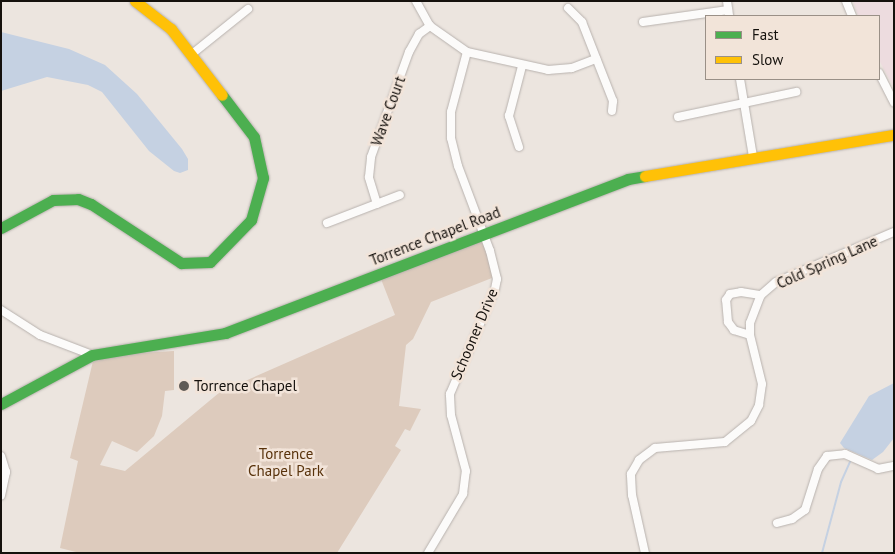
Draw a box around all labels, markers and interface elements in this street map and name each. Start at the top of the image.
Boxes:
legend [705,15,880,80]
text: Fast [752,25,779,44]
text: Slow [752,50,783,69]
street label: Wave Court [367,74,409,148]
street label: Torrence Chapel Road [367,203,503,269]
street label: Cold Spring Lane [774,232,880,292]
street label: Schooner Drive [447,286,501,382]
place label: Torrence Chapel [194,377,297,395]
marker: Torrence Chapel [178,380,190,392]
park label: Torrence Chapel Park [248,444,324,479]

